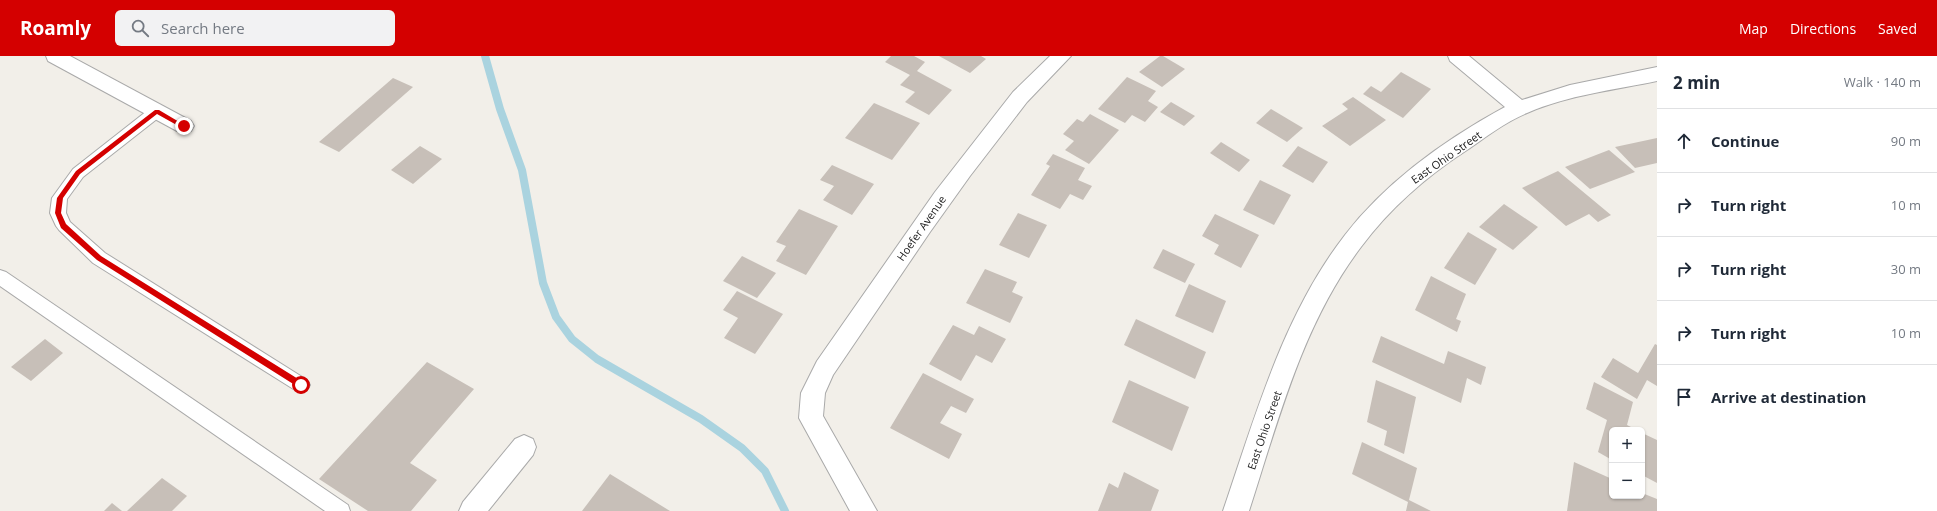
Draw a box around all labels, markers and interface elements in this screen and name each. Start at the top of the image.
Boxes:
search box [115,10,395,46]
text: Roamly [20,15,91,41]
icon: search [129,17,151,39]
text: Search here [161,18,245,38]
text: Map [1739,19,1768,38]
text: Directions [1790,19,1856,38]
text: Saved [1878,19,1917,38]
text: 2 min [1673,71,1720,94]
text: Walk · 140 m [1844,73,1921,91]
route end [175,117,193,135]
street label: East Ohio Street [1408,127,1484,187]
icon: ahead [1673,130,1695,152]
text: Continue [1711,131,1779,151]
text: 90 m [1891,132,1921,150]
street label: Hoefer Avenue [893,192,949,264]
icon: right [1673,194,1695,216]
text: Turn right [1711,195,1786,215]
text: 10 m [1891,196,1921,214]
icon: right [1673,258,1695,280]
text: Turn right [1711,259,1786,279]
text: 30 m [1891,260,1921,278]
icon: right [1673,322,1695,344]
text: Turn right [1711,323,1786,343]
text: 10 m [1891,324,1921,342]
route start [292,376,310,394]
icon: arrive [1673,386,1695,408]
text: Arrive at destination [1711,387,1866,407]
street label: East Ohio Street [1243,388,1285,471]
map controls [1609,427,1645,499]
button: + [1609,427,1645,463]
button: − [1609,463,1645,499]

